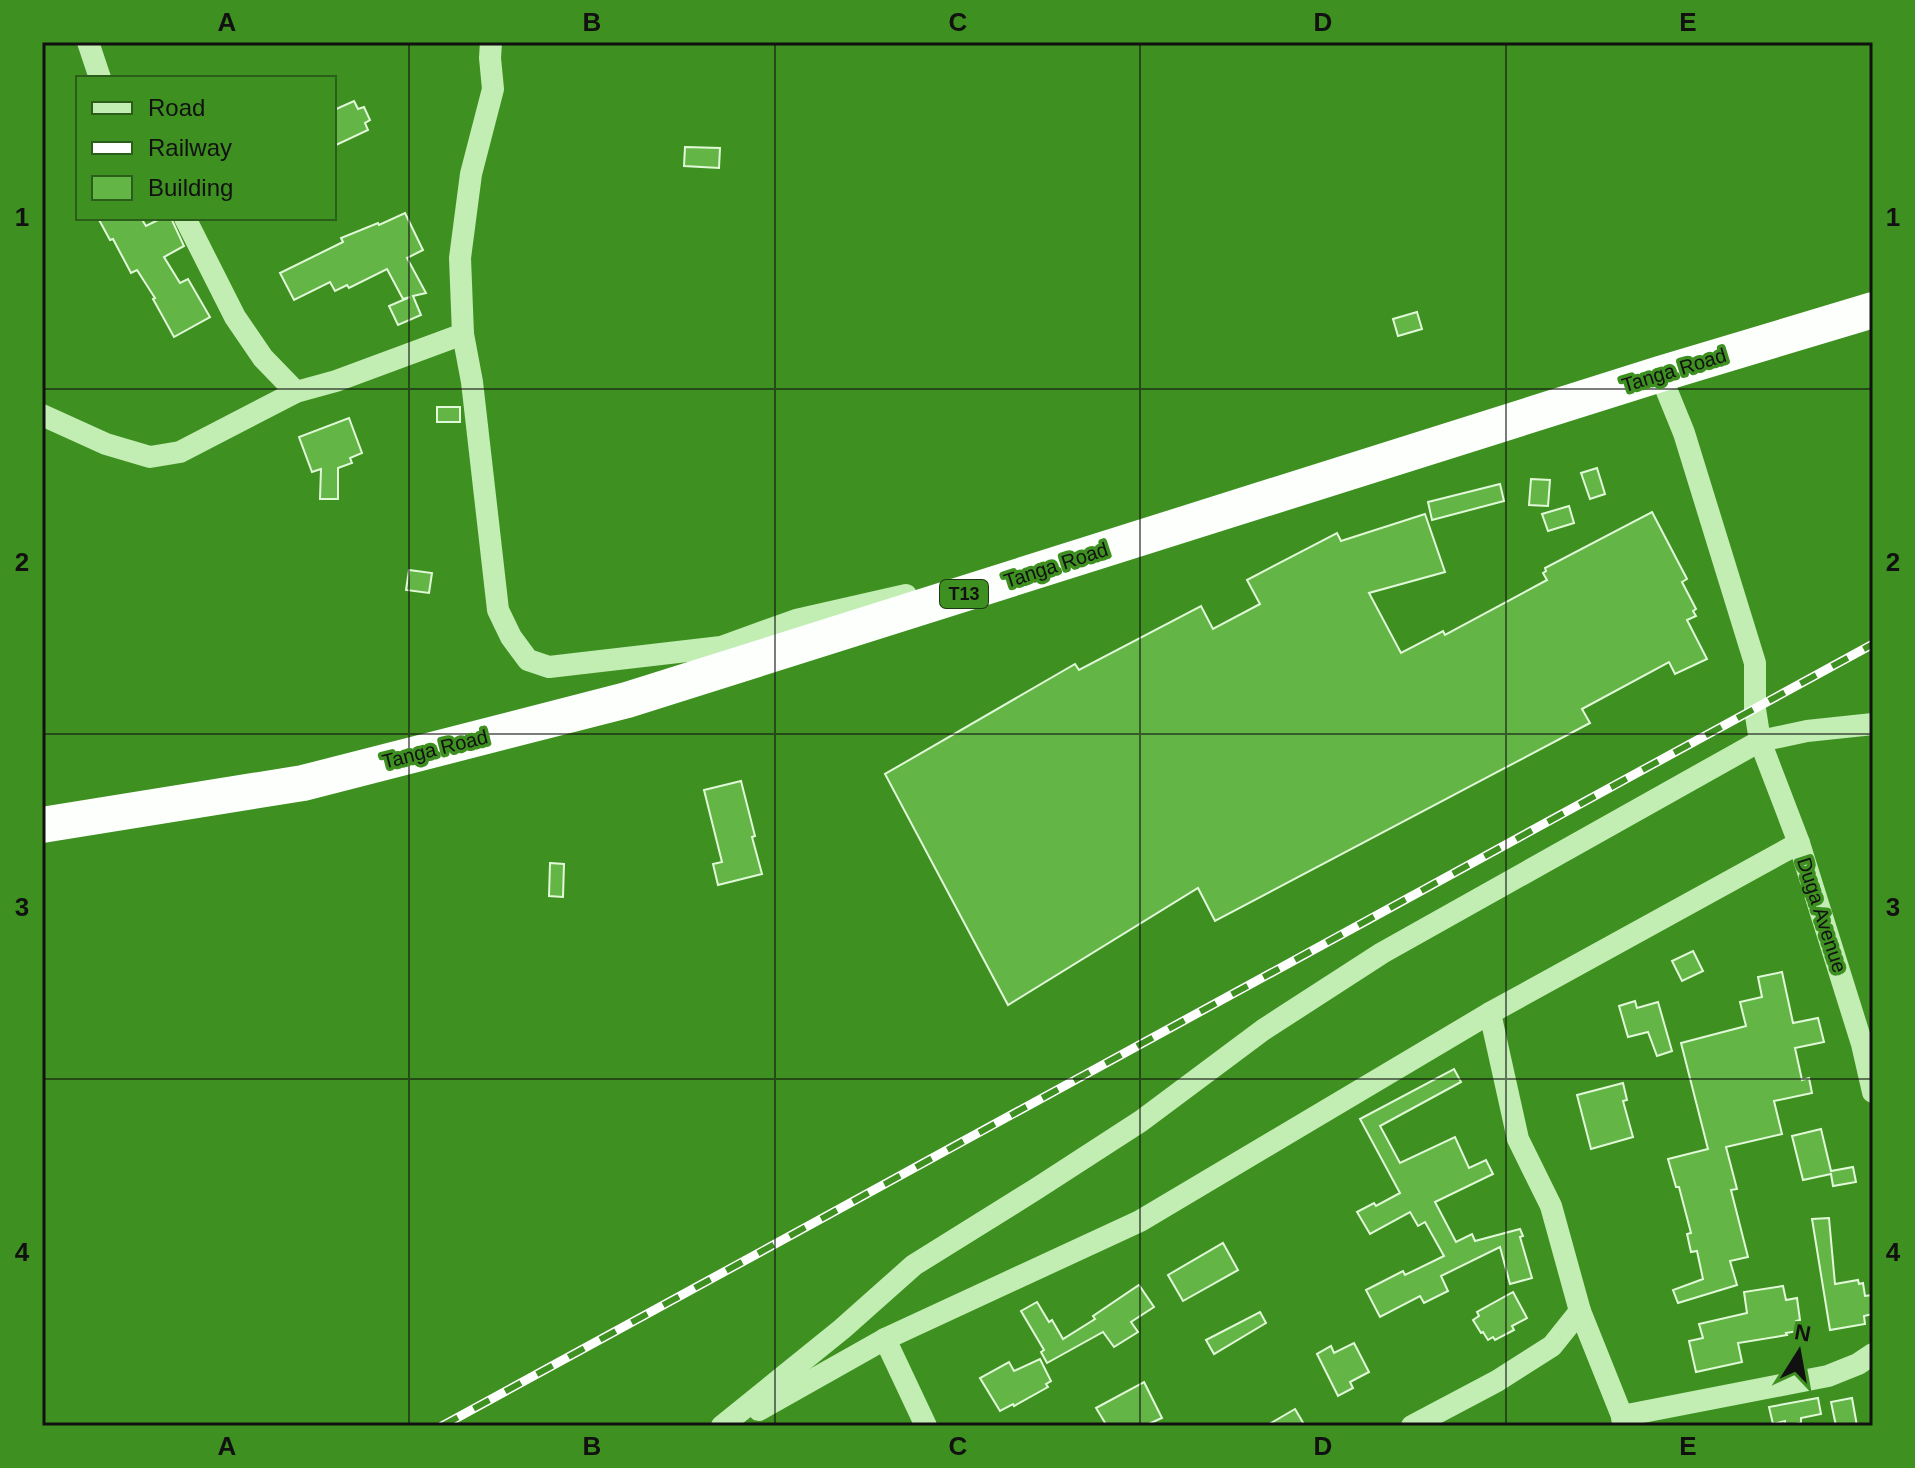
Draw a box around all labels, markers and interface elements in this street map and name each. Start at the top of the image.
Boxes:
text: A [218,7,237,37]
text: B [583,7,601,37]
text: C [949,7,968,37]
text: D [1314,7,1332,37]
text: E [1679,7,1697,37]
legend [76,76,336,220]
text: Road [148,94,205,121]
text: Railway [148,134,232,161]
text: Building [148,174,233,201]
text: 1 [15,202,29,232]
text: 1 [1886,202,1900,232]
street label: Tanga Road [1619,344,1729,396]
street label: Tanga Road [1001,538,1111,592]
text: 2 [15,547,29,577]
text: 2 [1886,547,1900,577]
road number: T13 [940,580,988,608]
street label: Tanga Road [380,725,490,773]
street label: Duga Avenue [1793,855,1851,975]
text: 3 [15,892,29,922]
text: 3 [1886,892,1900,922]
text: 4 [15,1237,30,1267]
text: 4 [1886,1237,1901,1267]
north arrow [1759,1312,1839,1392]
text: N [1793,1319,1813,1347]
text: A [218,1431,237,1461]
text: B [583,1431,601,1461]
text: C [949,1431,968,1461]
text: D [1314,1431,1332,1461]
text: E [1679,1431,1697,1461]

